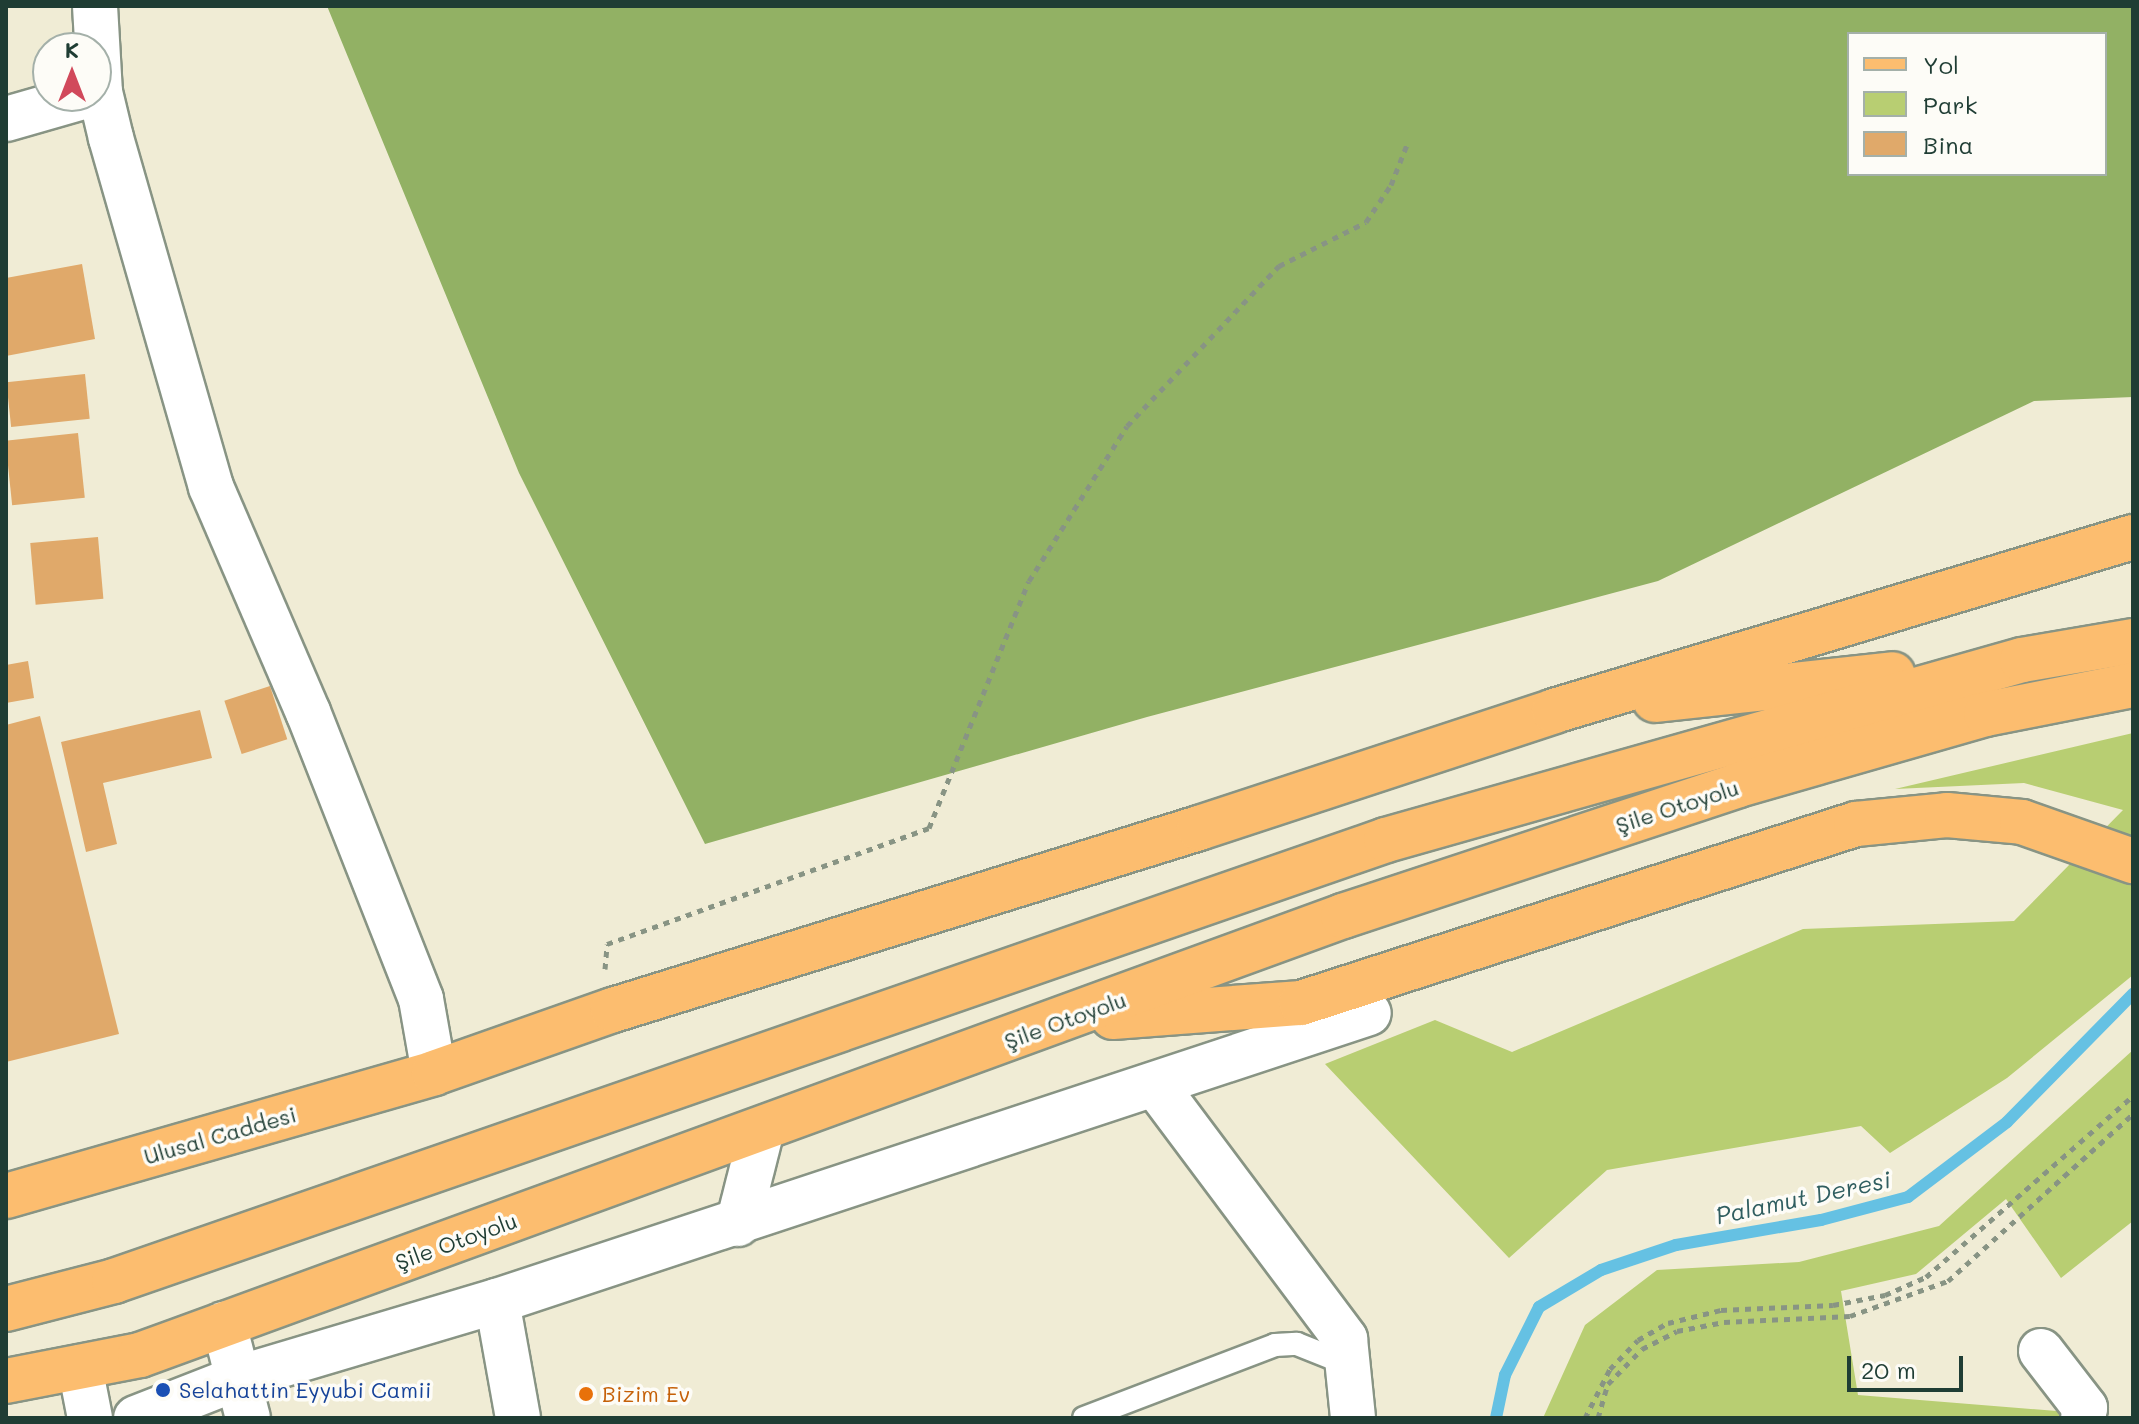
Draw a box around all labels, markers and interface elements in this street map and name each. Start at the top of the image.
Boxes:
north arrow [32,32,112,112]
legend [1847,32,2107,176]
text: K [65,35,79,64]
text: Yol [1923,49,1959,80]
text: Park [1923,89,1977,120]
text: Bina [1923,129,1974,160]
street label: Şile Otoyolu [1612,774,1742,838]
street label: Şile Otoyolu [1001,986,1129,1054]
street label: Ulusal Caddesi [141,1101,299,1169]
water label: Palamut Deresi [1713,1164,1893,1230]
street label: Şile Otoyolu [392,1207,520,1275]
scale bar [1851,1340,1967,1390]
text: 20 m [1861,1354,1916,1385]
place label: Selahattin Eyyubi Camii [179,1377,431,1403]
marker: Selahattin Eyyubi Camii [154,1381,172,1399]
place label: Bizim Ev [602,1381,690,1407]
marker: Bizim Ev [577,1385,595,1403]

